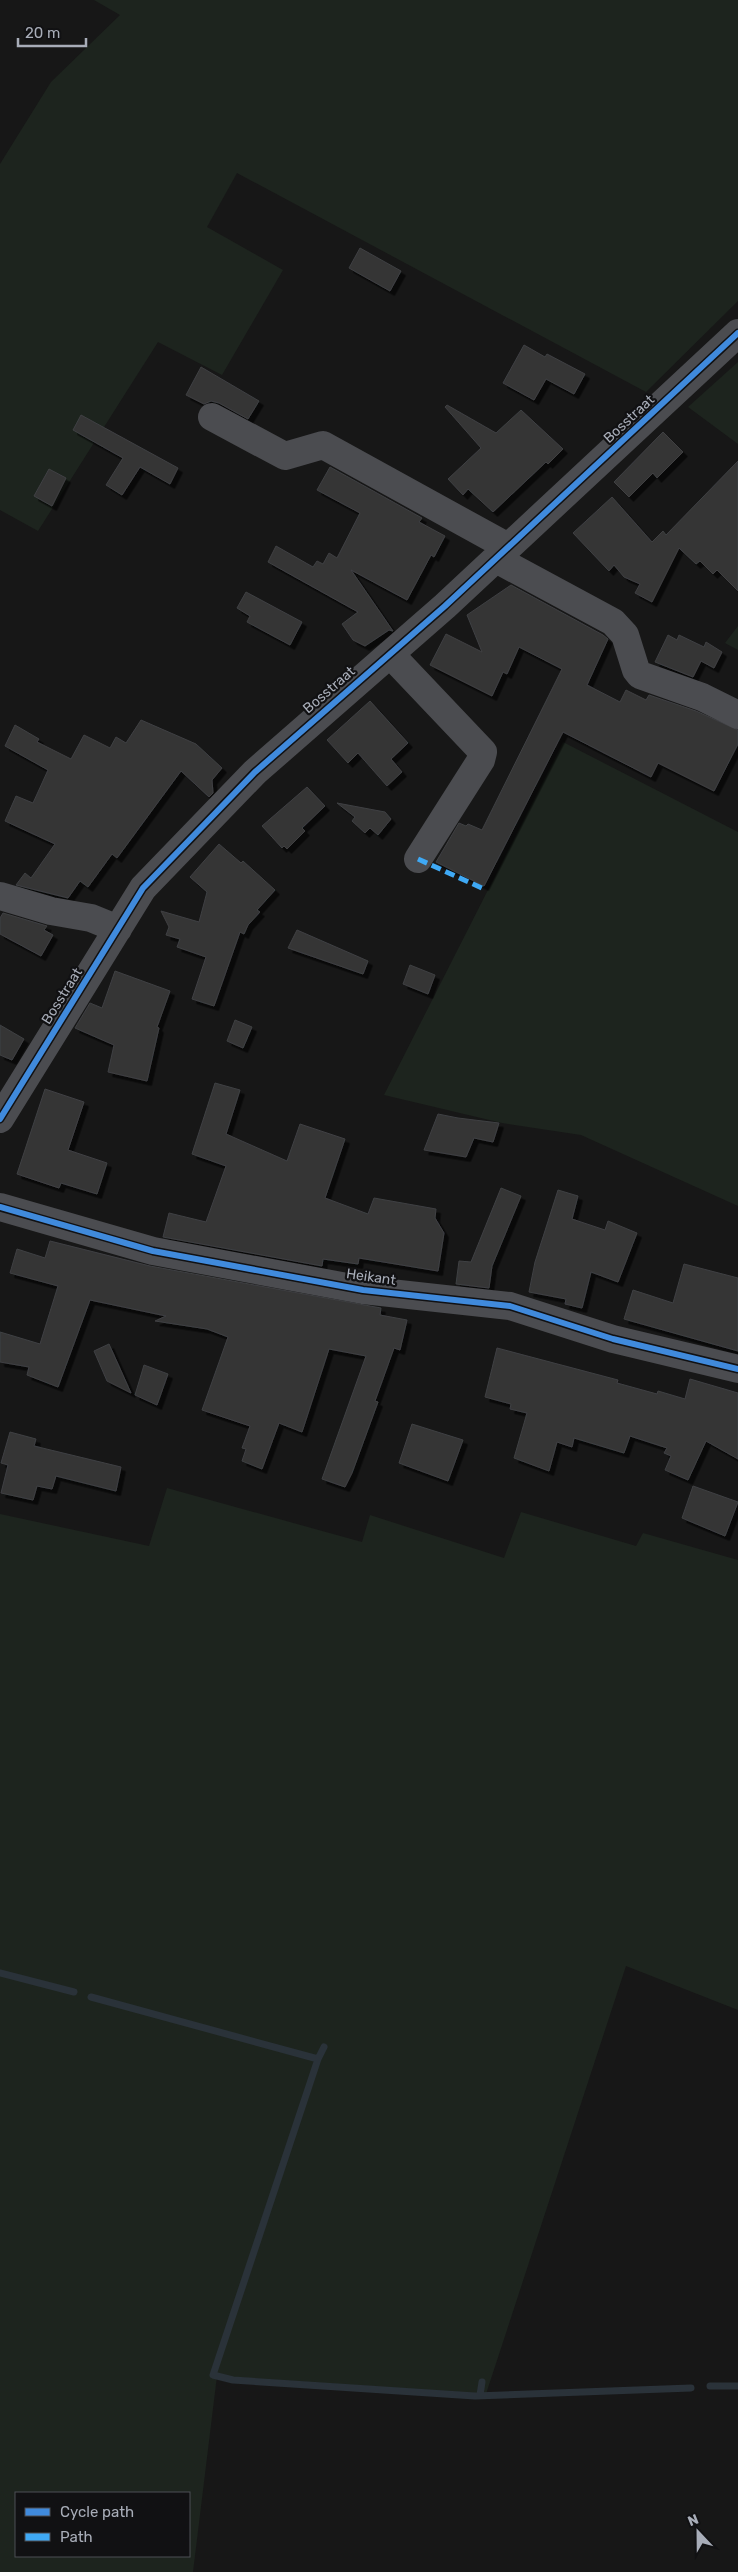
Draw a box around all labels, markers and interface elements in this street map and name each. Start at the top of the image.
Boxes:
scale bar [18,15,85,47]
text: 20 m [25,24,60,42]
street label: Bosstraat [600,391,658,447]
street label: Bosstraat [300,663,359,717]
street label: Bosstraat [38,964,86,1027]
street label: Heikant [345,1265,397,1289]
legend [15,2492,190,2557]
text: Cycle path [60,2503,134,2521]
north arrow [673,2507,723,2557]
text: N [685,2511,701,2530]
text: Path [60,2528,93,2546]

